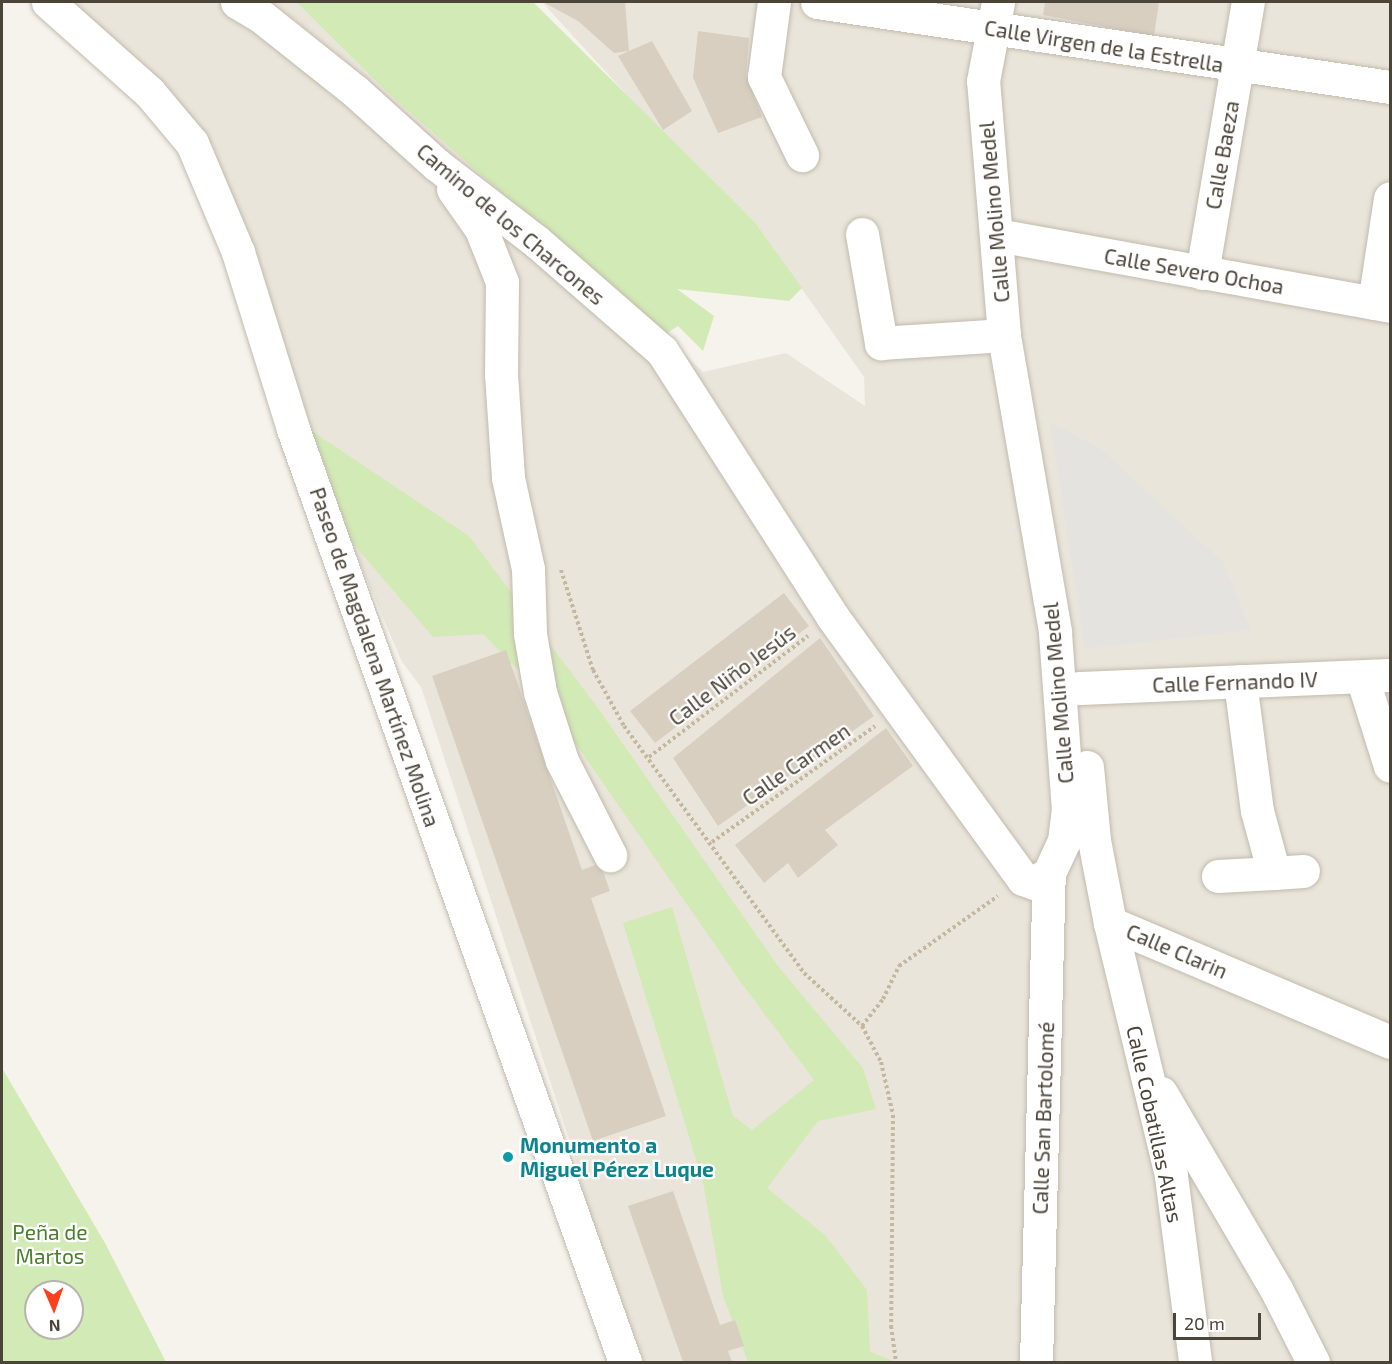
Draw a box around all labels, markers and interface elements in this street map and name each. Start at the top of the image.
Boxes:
street label: Calle Virgen de la Estrella [982,15,1226,77]
street label: Calle Baeza [1200,99,1244,211]
street label: Calle Molino Medel [974,120,1014,304]
street label: Camino de los Charcones [412,138,610,310]
street label: Calle Severo Ochoa [1102,243,1286,299]
street label: Paseo de Magdalena Martínez Molina [305,484,445,830]
street label: Calle Molino Medel [1038,601,1078,785]
street label: Calle Niño Jesús [664,619,800,731]
street label: Calle Fernando IV [1152,667,1318,697]
street label: Calle Carmen [737,718,855,810]
street label: Calle Clarin [1123,918,1231,984]
street label: Calle San Bartolomé [1027,1021,1059,1215]
street label: Calle Cobatillas Altas [1122,1023,1188,1225]
place label: Monumento a Miguel Pérez Luque [520,1132,714,1182]
marker: Monumento a Miguel Pérez Luque [501,1150,515,1164]
park label: Peña de Martos [12,1219,88,1269]
north arrow [24,1280,84,1340]
scale bar [1176,1301,1264,1339]
text: 20 m [1184,1312,1225,1334]
text: N [48,1317,61,1336]

